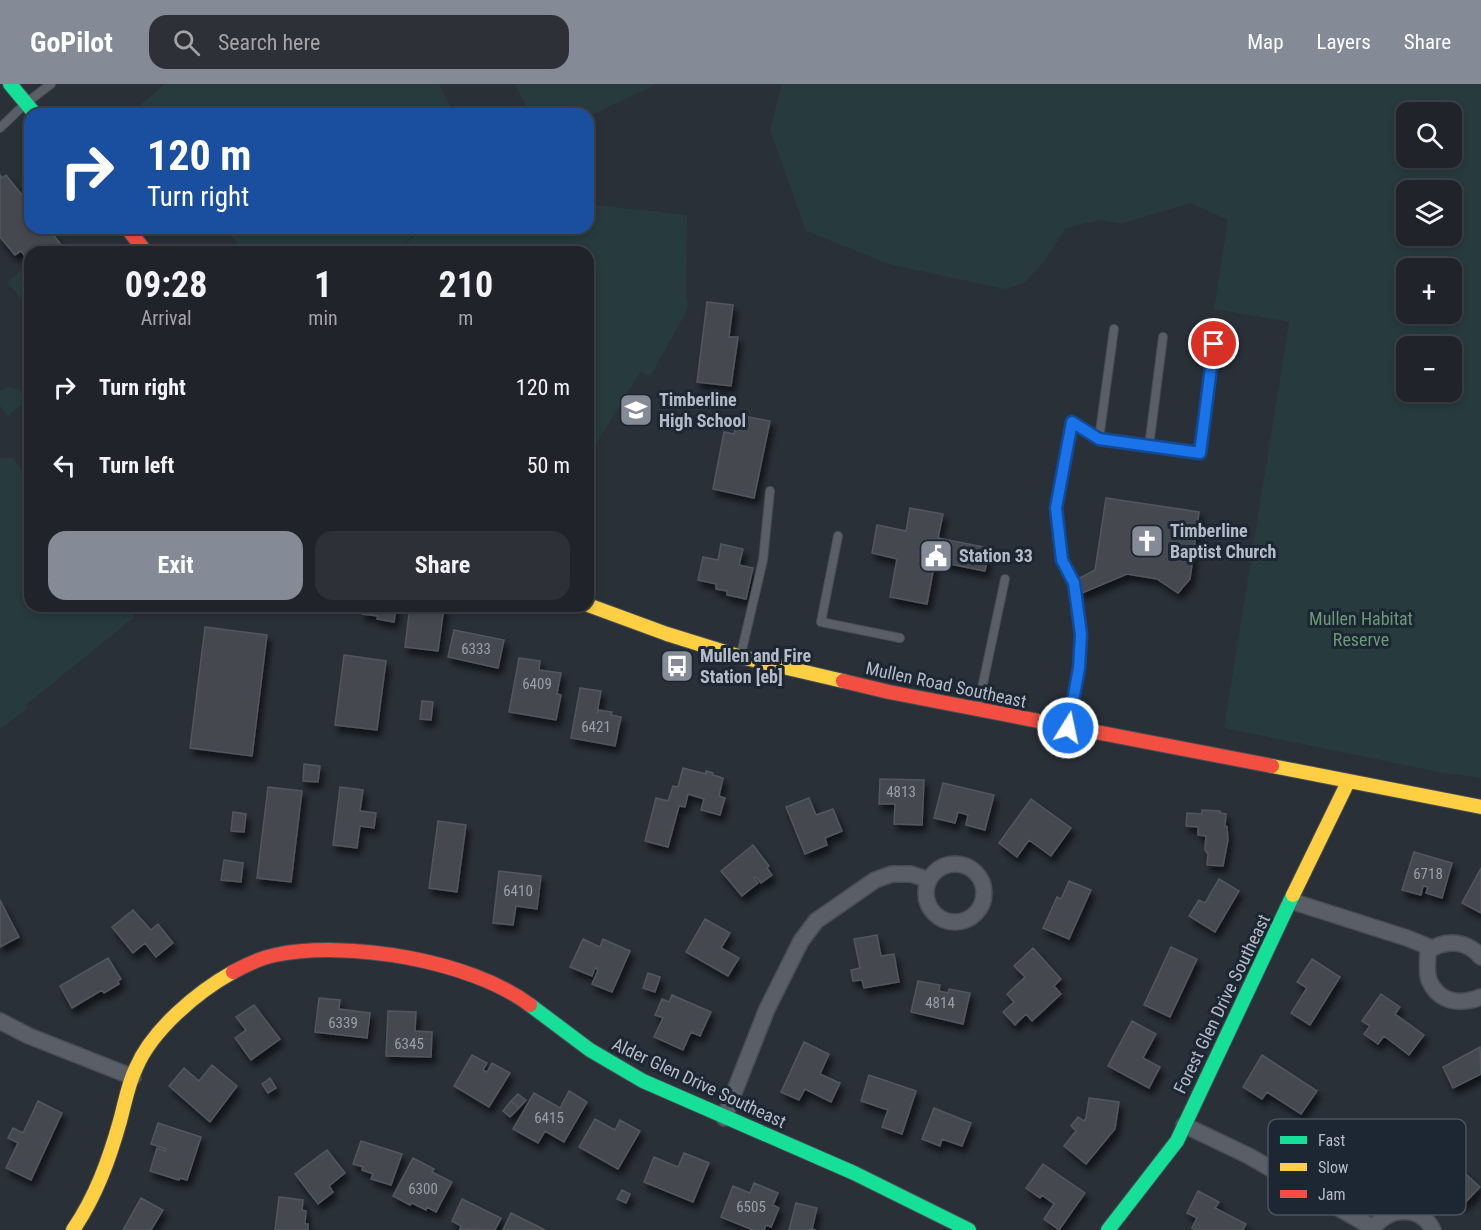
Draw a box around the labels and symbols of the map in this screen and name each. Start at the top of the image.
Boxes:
pin [1188,318,1239,369]
place label: Timberline High School [659,389,746,431]
school or university icon: Timberline High School [618,392,654,428]
place label: Timberline Baptist Church [1170,520,1276,562]
church icon: Timberline Baptist Church [1129,523,1165,559]
public building icon: Station 33 [918,538,954,574]
place label: Station 33 [959,545,1033,566]
park label: Mullen Habitat Reserve [1309,608,1413,650]
house number: 6333 [461,640,491,658]
place label: Mullen and Fire Station [eb] [700,645,811,687]
bus stop icon: Mullen and Fire Station [eb] [659,648,695,684]
street label: Mullen Road Southeast [864,657,1028,712]
house number: 6409 [522,675,552,693]
position arrow [1036,696,1100,760]
house number: 6421 [581,718,611,736]
house number: 4813 [886,783,916,801]
house number: 6718 [1413,865,1443,883]
house number: 6410 [503,882,533,900]
street label: Forest Glen Drive Southeast [1169,911,1274,1097]
house number: 4814 [925,994,955,1012]
house number: 6339 [328,1014,358,1032]
street label: Alder Glen Drive Southeast [609,1033,789,1132]
house number: 6345 [394,1035,424,1053]
house number: 6415 [534,1109,564,1127]
legend [1268,1119,1466,1215]
text: Fast [1318,1131,1345,1150]
text: Slow [1318,1158,1348,1177]
house number: 6300 [408,1180,438,1198]
text: Jam [1318,1185,1345,1204]
house number: 6505 [736,1198,766,1216]

